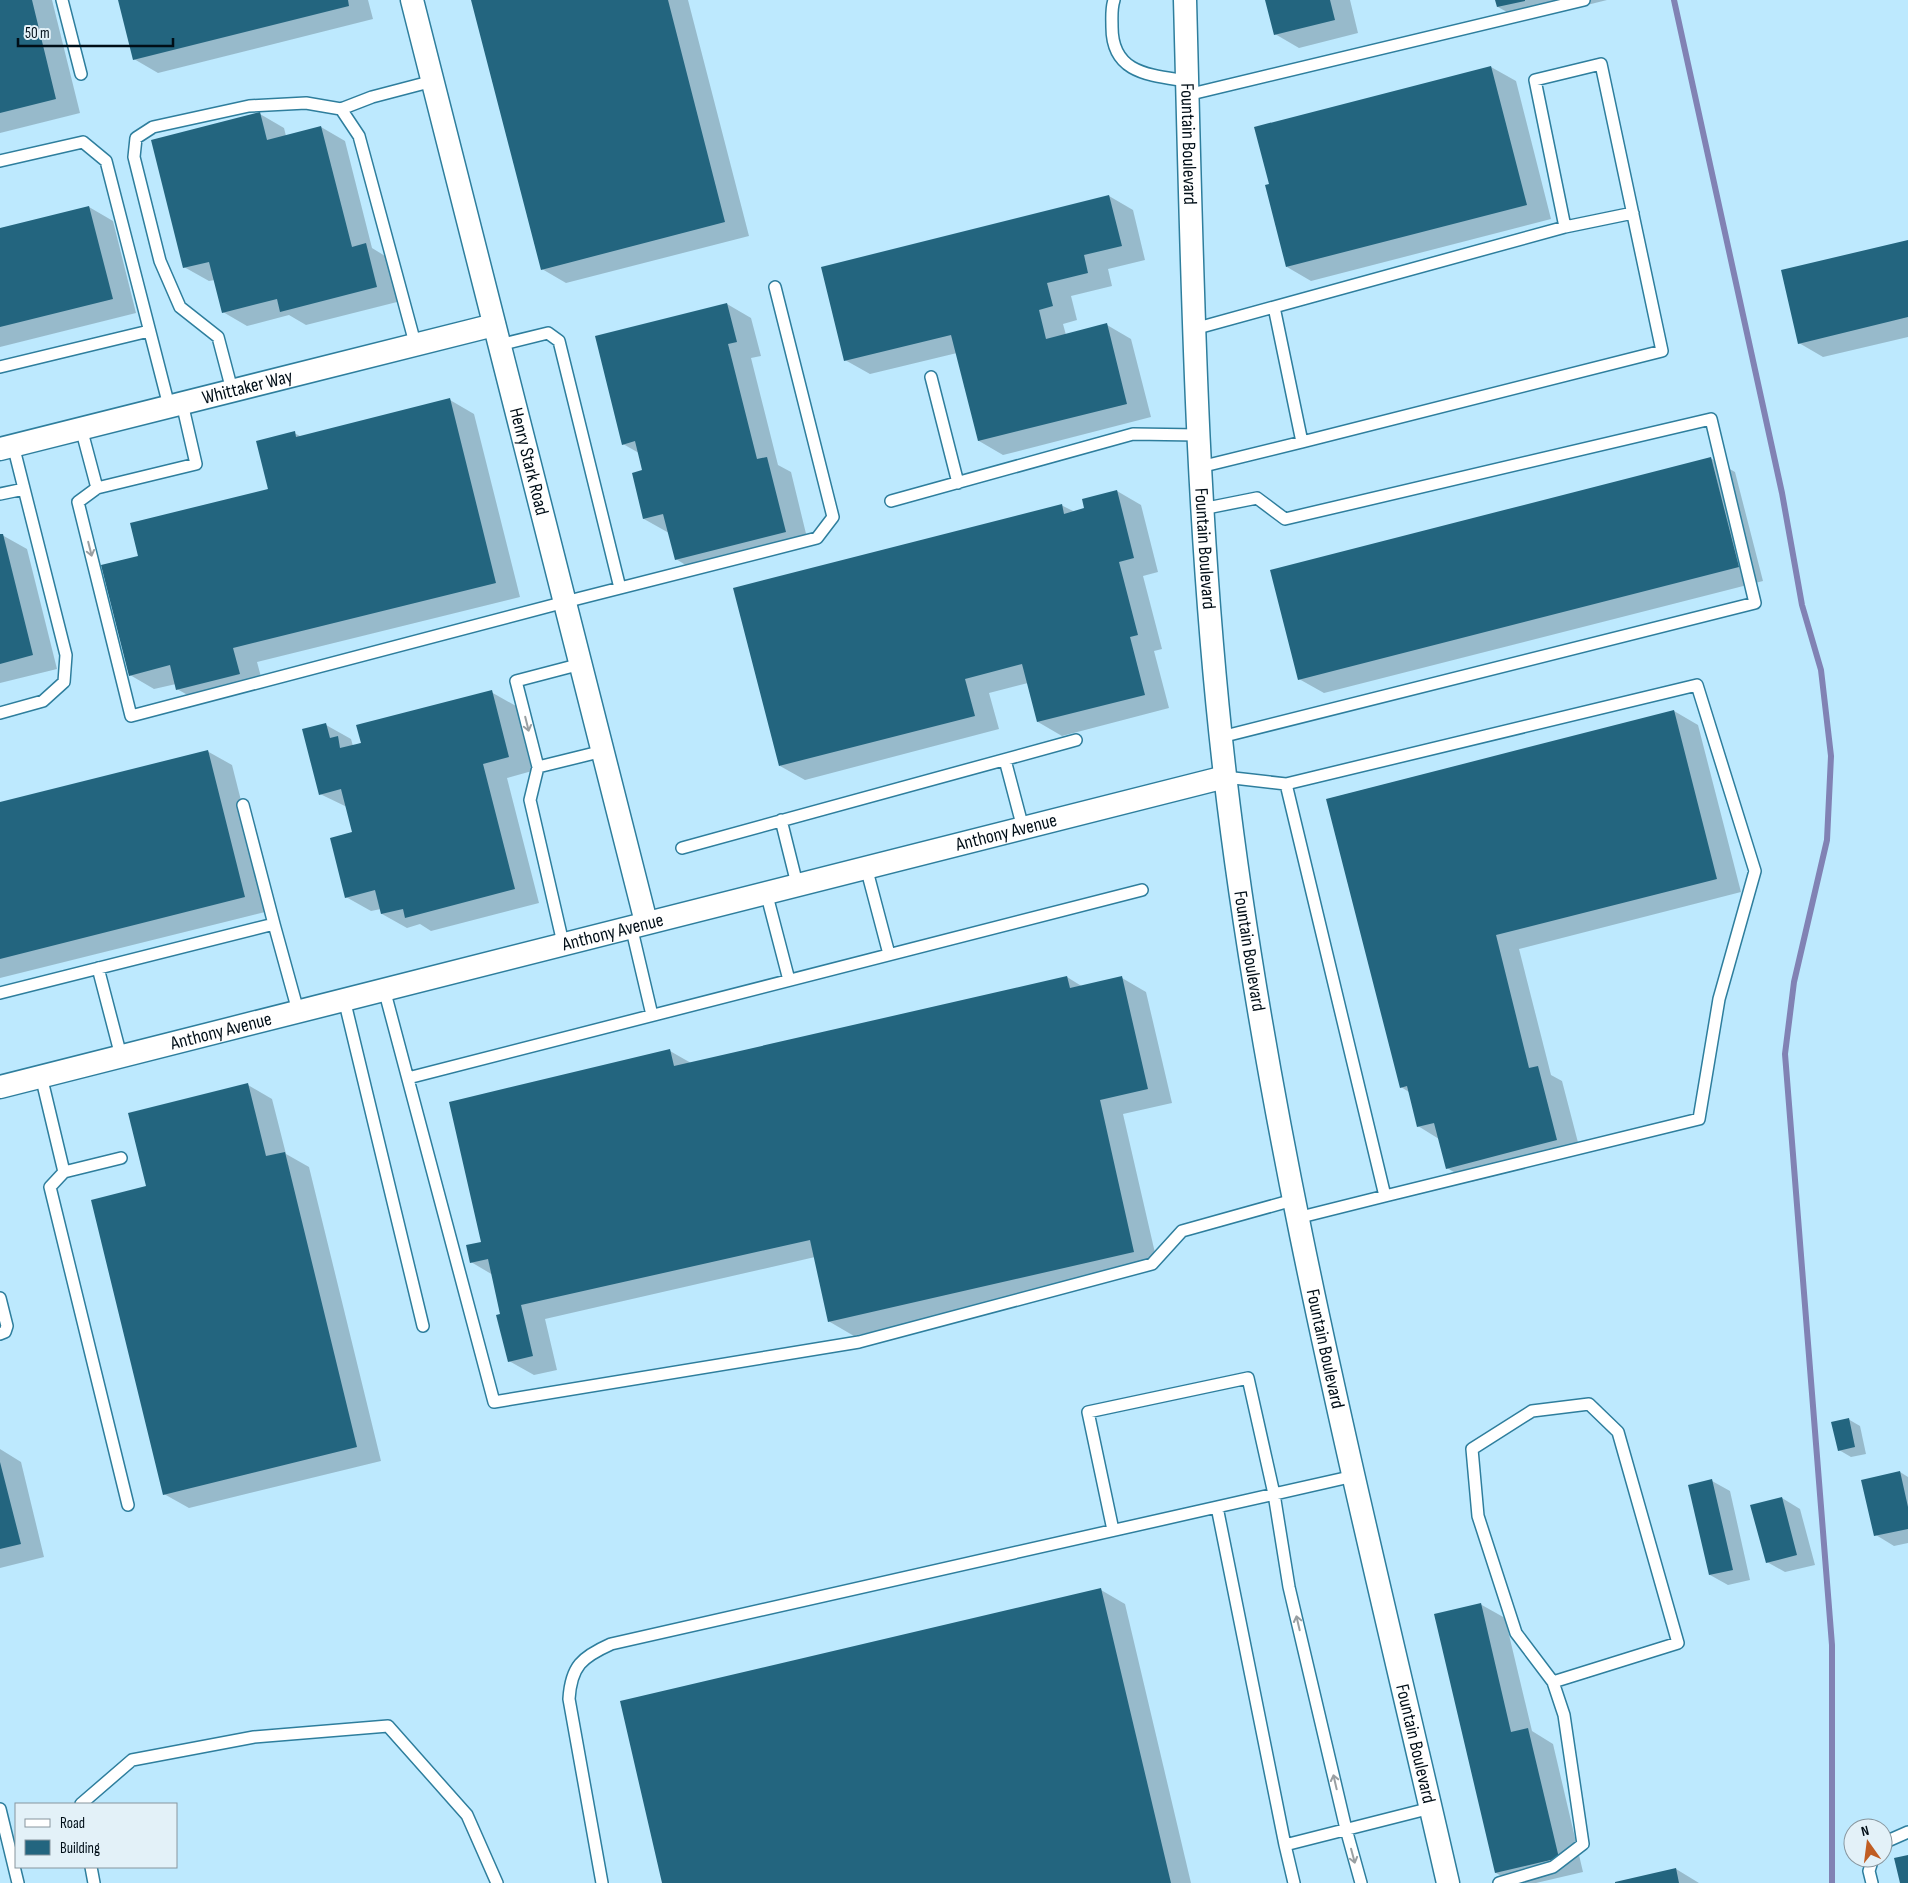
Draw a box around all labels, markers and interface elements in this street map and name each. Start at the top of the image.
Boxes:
scale bar [18,15,172,47]
text: 50 m [25,24,50,43]
street label: Fountain Boulevard [1176,83,1202,205]
street label: Whittaker Way [200,364,296,409]
street label: Henry Stark Road [504,405,554,518]
street label: Fountain Boulevard [1190,487,1221,610]
one-way arrow [86,541,95,557]
one-way arrow [523,716,532,732]
street label: Anthony Avenue [952,809,1059,856]
street label: Fountain Boulevard [1229,889,1270,1013]
street label: Anthony Avenue [559,908,666,956]
street label: Anthony Avenue [167,1007,274,1055]
street label: Fountain Boulevard [1301,1287,1349,1411]
one-way arrow [1293,1616,1302,1632]
street label: Fountain Boulevard [1391,1682,1441,1805]
one-way arrow [1330,1774,1339,1790]
legend [15,1803,178,1868]
text: Road [60,1814,85,1833]
north arrow [1843,1818,1893,1868]
text: N [1859,1822,1871,1840]
text: Building [60,1839,100,1858]
one-way arrow [1349,1848,1359,1864]

